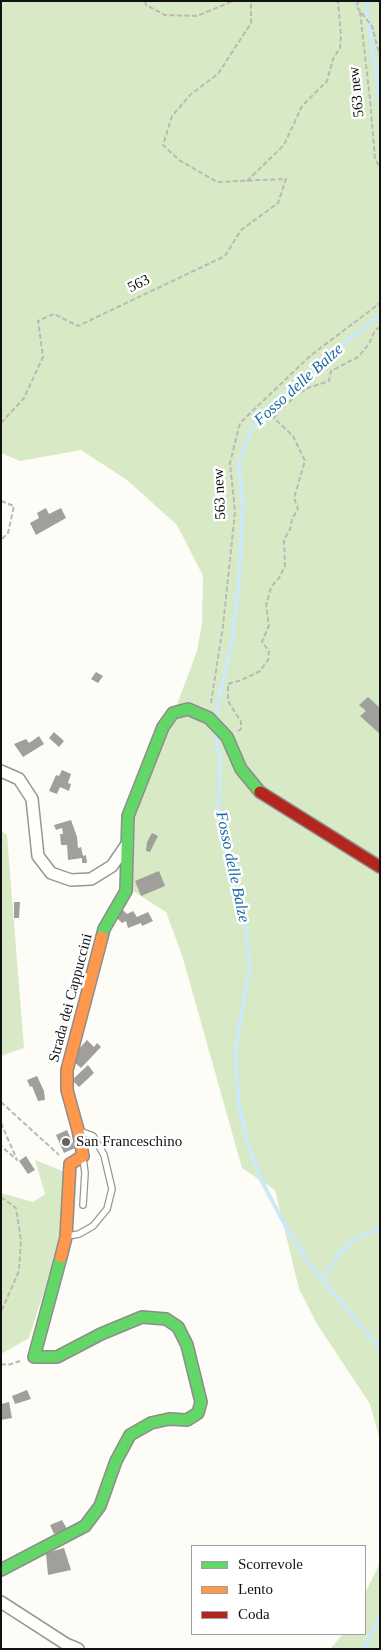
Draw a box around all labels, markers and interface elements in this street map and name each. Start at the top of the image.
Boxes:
street label: 563 new [345,66,369,118]
street label: 563 [125,271,153,297]
water label: Fosso delle Balze [251,340,347,430]
street label: 563 new [210,468,230,520]
water label: Fosso delle Balze [211,810,253,924]
street label: Strada dei Cappuccini [45,932,97,1064]
place label: San Franceschino [76,1133,182,1151]
marker: San Franceschino [60,1136,72,1148]
legend [191,1545,366,1635]
text: Scorrevole [238,1556,303,1572]
text: Lento [238,1581,273,1597]
text: Coda [238,1606,270,1622]

